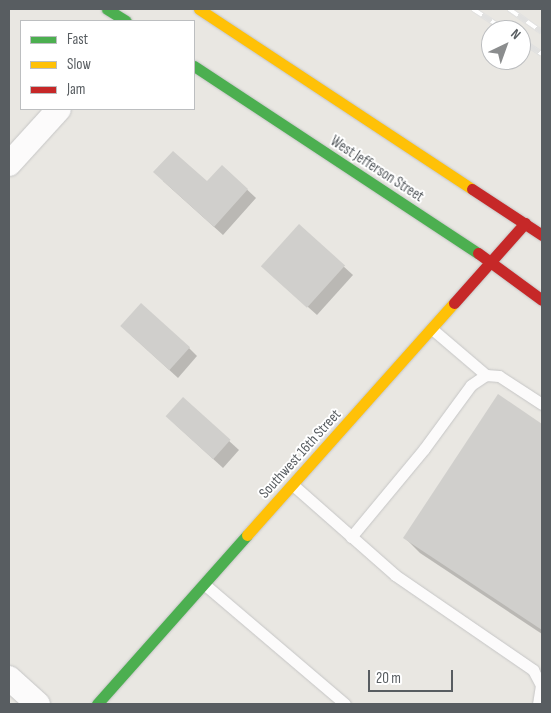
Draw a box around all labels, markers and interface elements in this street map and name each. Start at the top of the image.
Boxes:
legend [20,20,195,110]
north arrow [481,20,531,70]
text: N [507,25,524,43]
text: Fast [67,30,88,49]
text: Slow [67,55,91,74]
text: Jam [67,80,85,99]
street label: West Jefferson Street [327,132,427,206]
street label: Southwest 16th Street [255,406,345,502]
scale bar [371,660,456,692]
text: 20 m [376,669,401,688]

